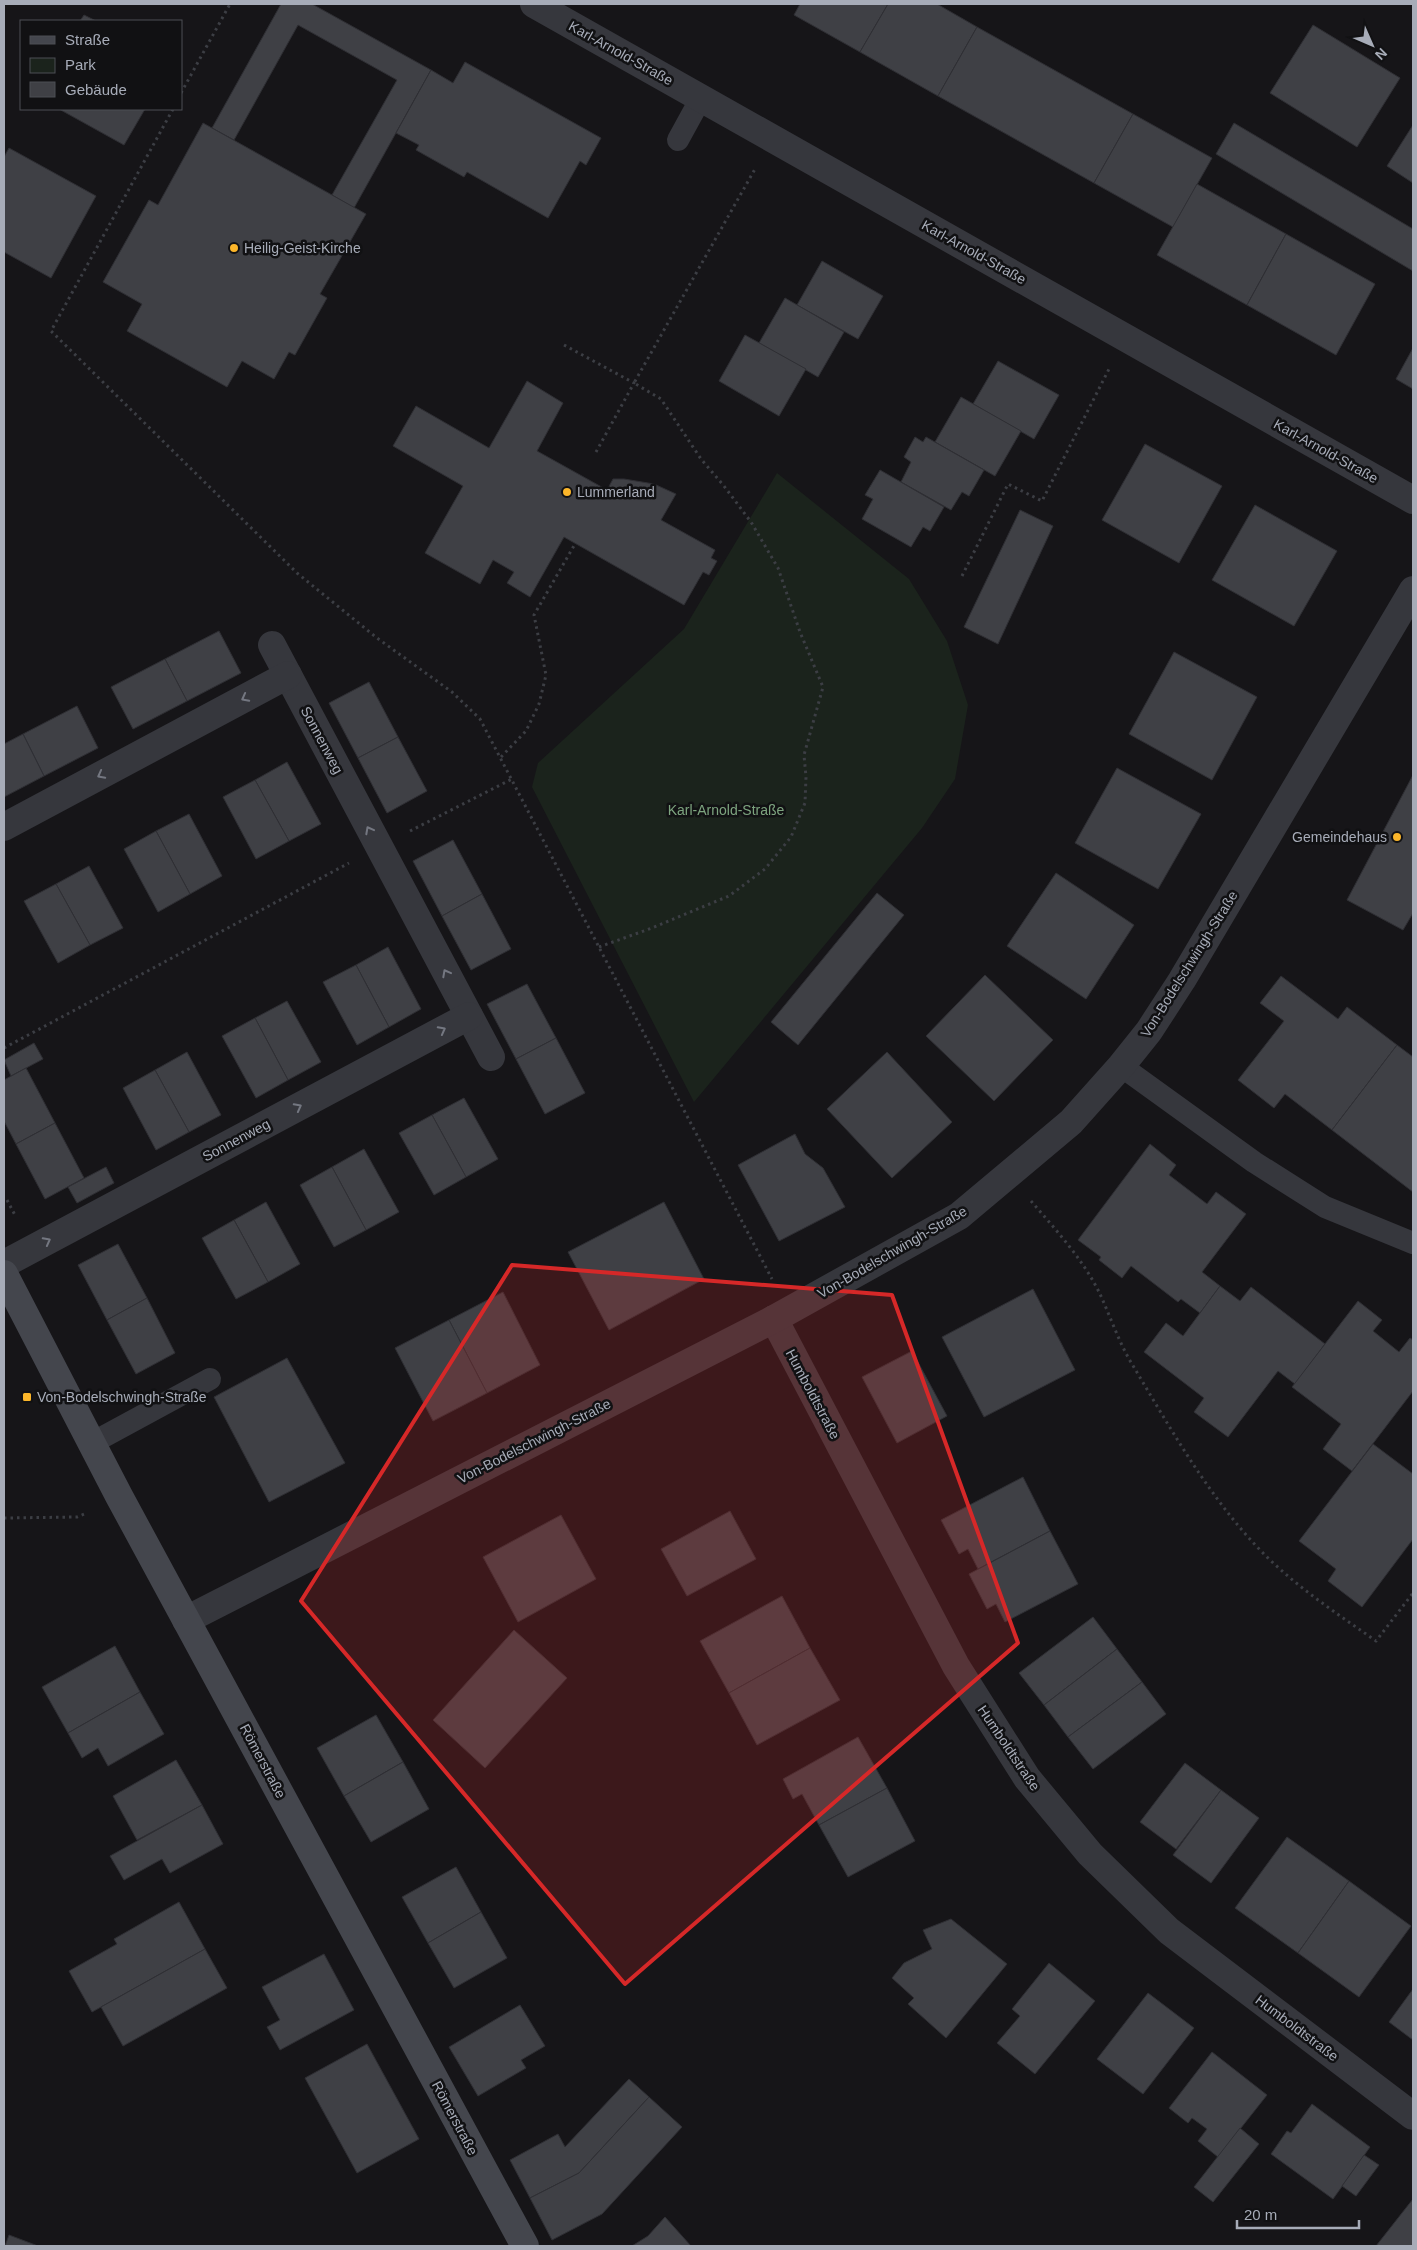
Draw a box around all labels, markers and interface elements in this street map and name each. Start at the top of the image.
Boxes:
street label: Karl-Arnold-Straße [566,18,676,88]
legend [20,20,182,110]
north arrow [1347,20,1397,70]
text: Straße [65,31,110,48]
text: N [1372,45,1390,63]
text: Park [65,56,96,73]
text: Gebäude [65,81,127,98]
street label: Karl-Arnold-Straße [919,217,1029,287]
place label: Heilig-Geist-Kirche [244,240,361,256]
marker: Heilig-Geist-Kirche [228,242,240,254]
street label: Karl-Arnold-Straße [1271,416,1381,486]
place label: Lummerland [577,484,655,500]
marker: Lummerland [561,486,573,498]
one-way arrow [241,692,250,702]
street label: Sonnenweg [298,704,346,776]
one-way arrow [98,769,107,779]
park label: Karl-Arnold-Straße [668,802,785,818]
one-way arrow [365,826,375,835]
place label: Gemeindehaus [1292,829,1387,845]
marker: Gemeindehaus [1391,831,1403,843]
street label: Von-Bodelschwingh-Straße [1137,888,1241,1040]
one-way arrow [442,969,452,978]
one-way arrow [436,1026,445,1036]
one-way arrow [293,1103,302,1113]
street label: Sonnenweg [200,1116,272,1164]
street label: Von-Bodelschwingh-Straße [815,1203,970,1301]
one-way arrow [42,1237,51,1247]
street label: Humboldtstraße [783,1346,844,1442]
place label: Von-Bodelschwingh-Straße [37,1389,207,1405]
marker: Von-Bodelschwingh-Straße [21,1391,33,1403]
street label: Von-Bodelschwingh-Straße [455,1395,613,1487]
street label: Humboldtstraße [975,1702,1044,1794]
street label: Römerstraße [237,1721,289,1801]
street label: Humboldtstraße [1252,1992,1342,2064]
street label: Römerstraße [429,2078,481,2158]
scale bar [1237,2198,1360,2230]
text: 20 m [1244,2206,1277,2223]

